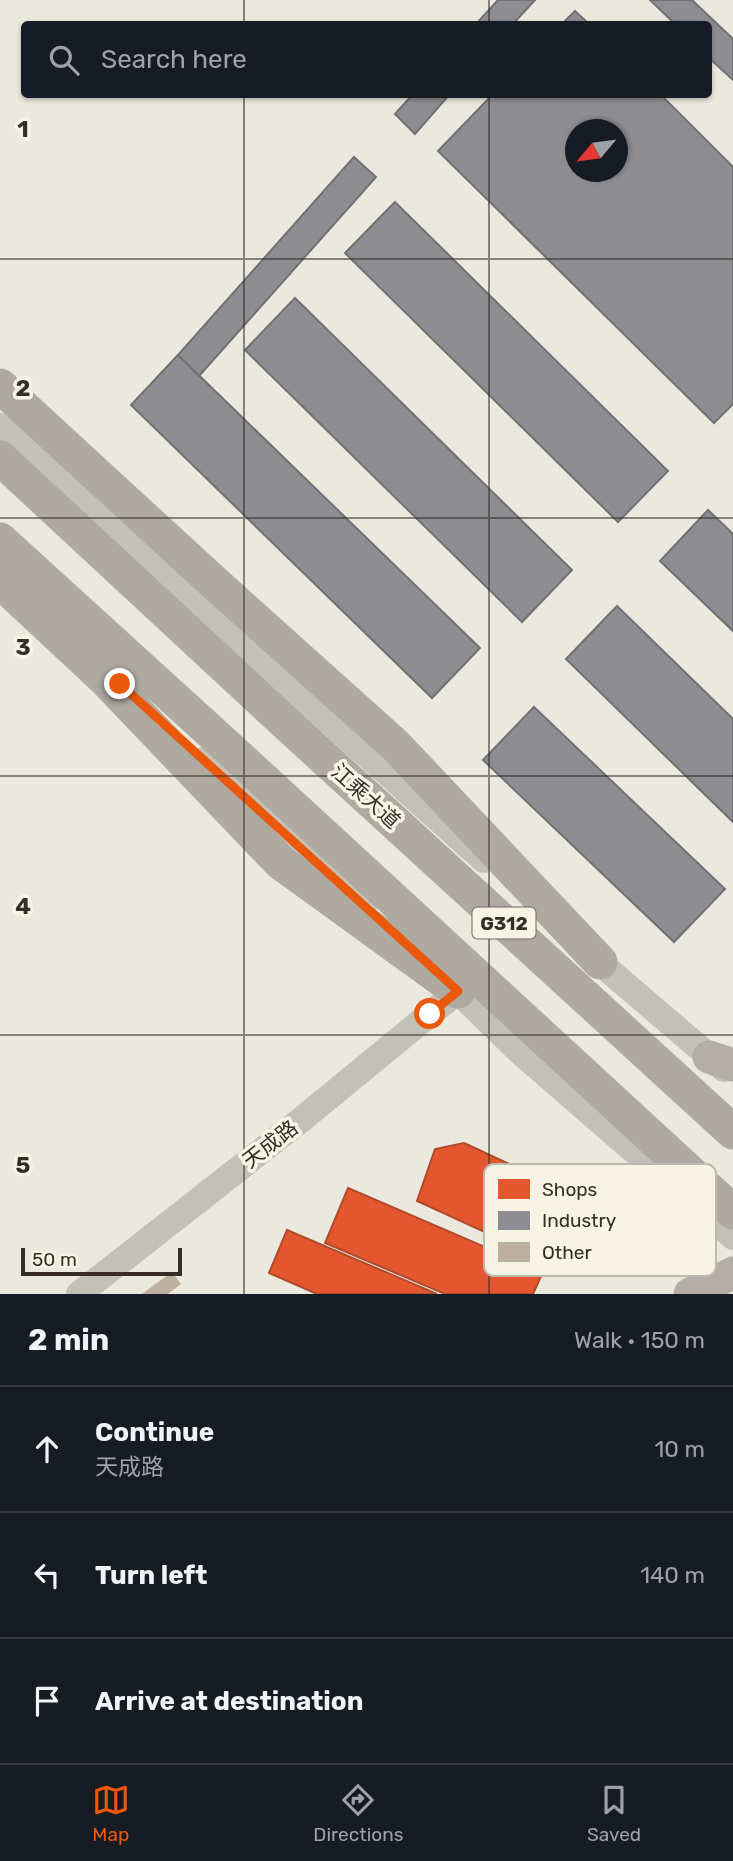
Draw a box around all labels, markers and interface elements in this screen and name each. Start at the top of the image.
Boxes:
search box [21,21,712,98]
icon: search [45,41,83,79]
text: Search here [101,44,247,75]
text: 1 [17,115,29,143]
north arrow [565,119,628,182]
text: 2 [16,374,30,402]
text: 3 [15,633,31,661]
route end [104,668,135,699]
street label: 江乘大道 [326,759,406,833]
text: 4 [15,892,31,920]
road number: G312 [472,908,536,939]
route start [414,998,445,1029]
street label: 天成路 [237,1115,303,1173]
text: 5 [16,1151,31,1179]
legend [484,1164,716,1276]
text: Shops [542,1178,597,1201]
text: Industry [542,1209,616,1232]
text: Other [542,1241,593,1264]
scale bar [21,1245,182,1277]
text: 50 m [32,1248,77,1271]
text: 2 min [28,1322,109,1358]
text: Walk · 150 m [574,1326,705,1354]
text: Continue [95,1417,214,1448]
icon: ahead [28,1430,66,1468]
text: 10 m [654,1435,705,1463]
text: 天成路 [95,1453,164,1481]
icon: left [28,1556,66,1594]
text: Turn left [95,1560,207,1591]
text: 140 m [640,1561,705,1589]
icon: arrive [28,1682,66,1720]
text: Arrive at destination [95,1686,363,1717]
tab: Map [92,1781,130,1846]
tab: Directions [313,1781,403,1846]
tab: Saved [587,1781,641,1846]

